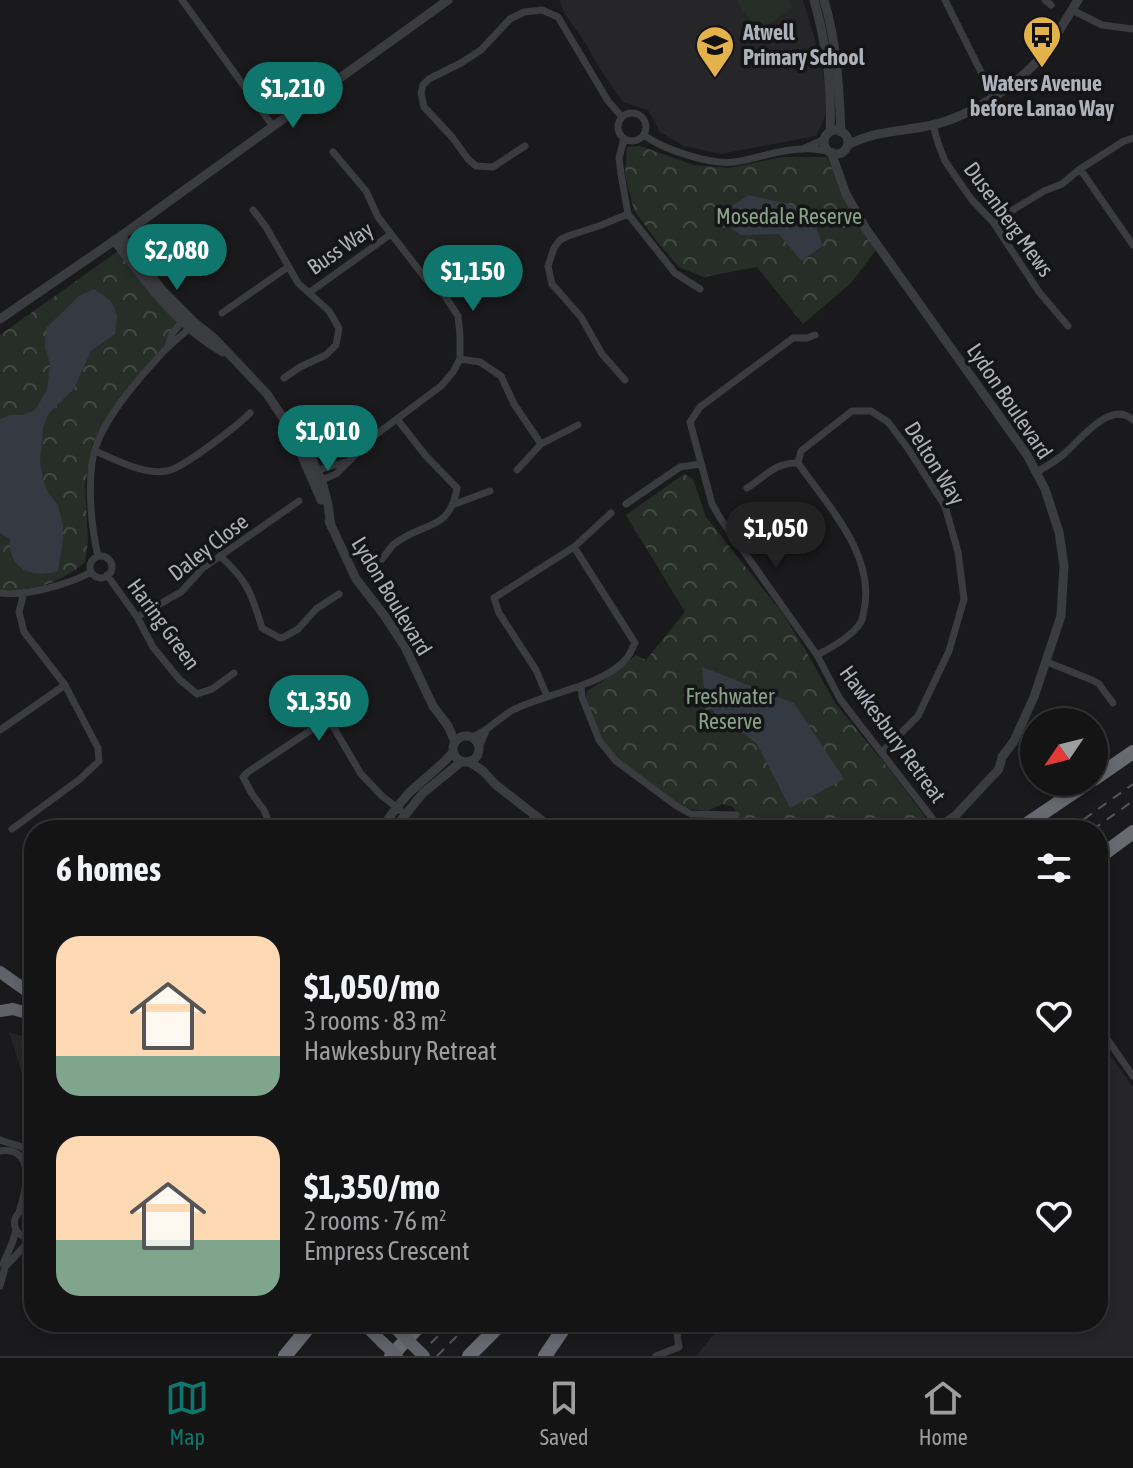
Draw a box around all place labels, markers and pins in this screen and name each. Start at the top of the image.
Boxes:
bus stop icon: Waters Avenue before Lanao Way [1021,14,1063,69]
place label: Atwell Primary School [742,19,866,70]
school or university icon: Atwell Primary School [694,24,736,79]
pin: $1,210 [228,62,358,130]
place label: Waters Avenue before Lanao Way [970,70,1114,121]
pin: $2,080 [112,224,242,292]
pin: $1,150 [408,245,538,313]
pin: $1,010 [263,405,393,473]
pin: $1,050 [711,502,841,570]
pin: $1,350 [254,675,384,743]

